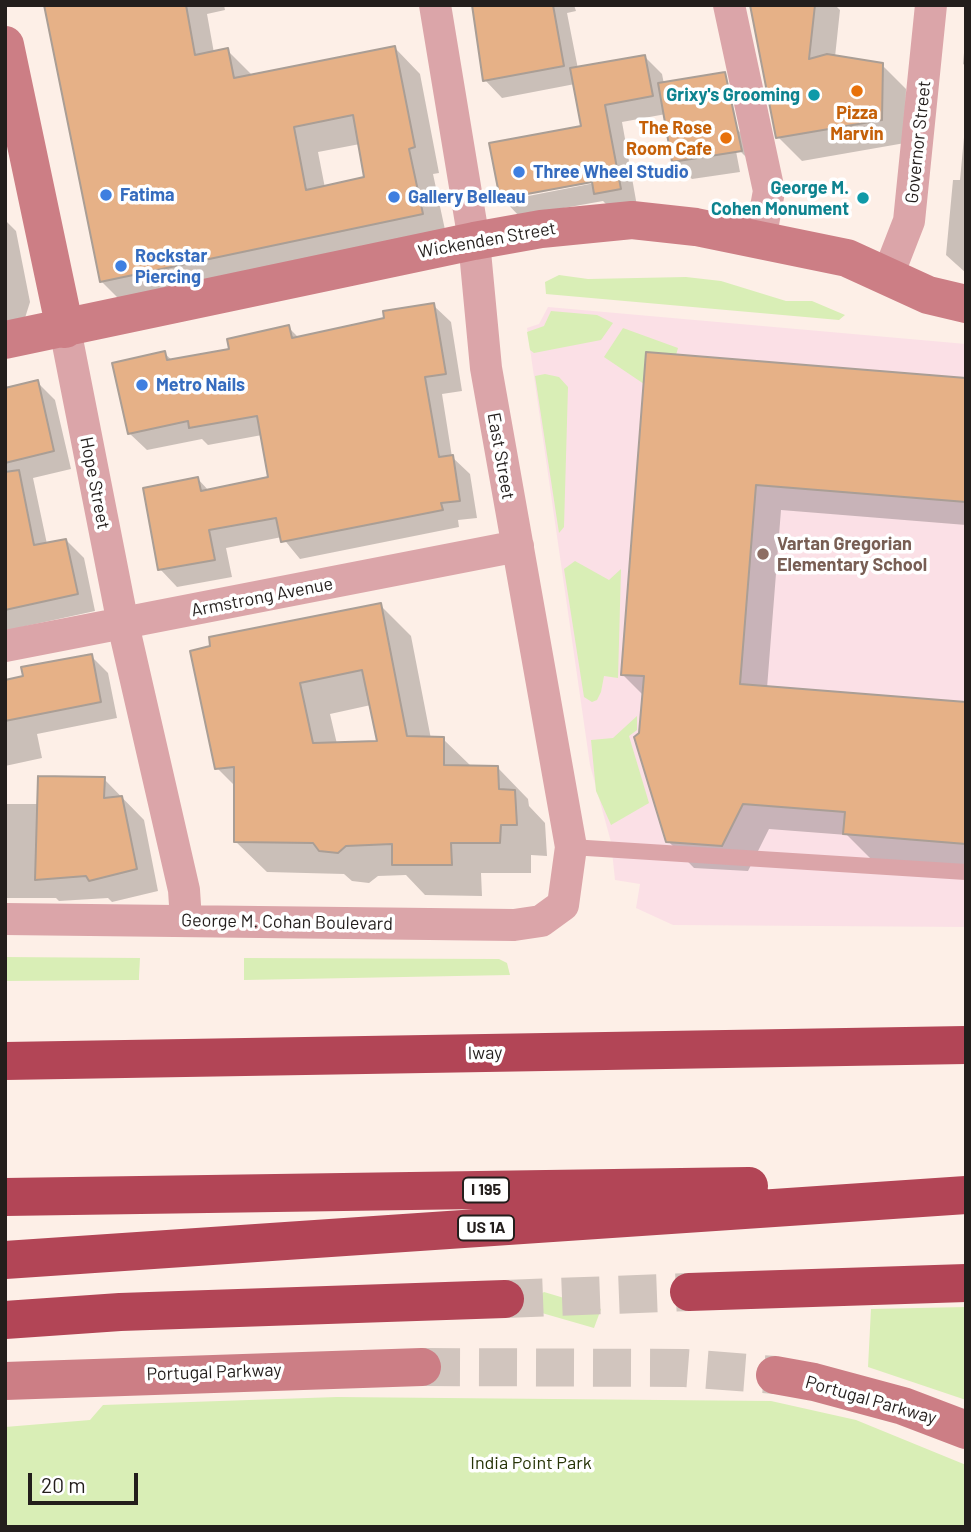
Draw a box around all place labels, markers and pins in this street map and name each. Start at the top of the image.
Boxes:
marker: Pizza Marvin [849,83,865,99]
place label: Grixy's Grooming [666,84,800,106]
marker: Grixy's Grooming [806,87,822,103]
place label: Pizza Marvin [830,102,884,144]
place label: The Rose Room Cafe [626,117,712,160]
marker: The Rose Room Cafe [718,130,734,146]
place label: Three Wheel Studio [533,161,689,183]
marker: Three Wheel Studio [511,164,527,180]
place label: George M. Cohen Monument [711,177,849,220]
place label: Fatima [120,184,174,206]
place label: Gallery Belleau [408,186,526,208]
marker: Fatima [98,187,114,203]
marker: Gallery Belleau [386,189,402,205]
marker: George M. Cohen Monument [855,190,871,206]
place label: Rockstar Piercing [135,245,207,288]
marker: Rockstar Piercing [113,258,129,274]
place label: Metro Nails [156,374,245,396]
marker: Metro Nails [134,377,150,393]
place label: Vartan Gregorian Elementary School [777,533,927,576]
marker: Vartan Gregorian Elementary School [755,546,771,562]

